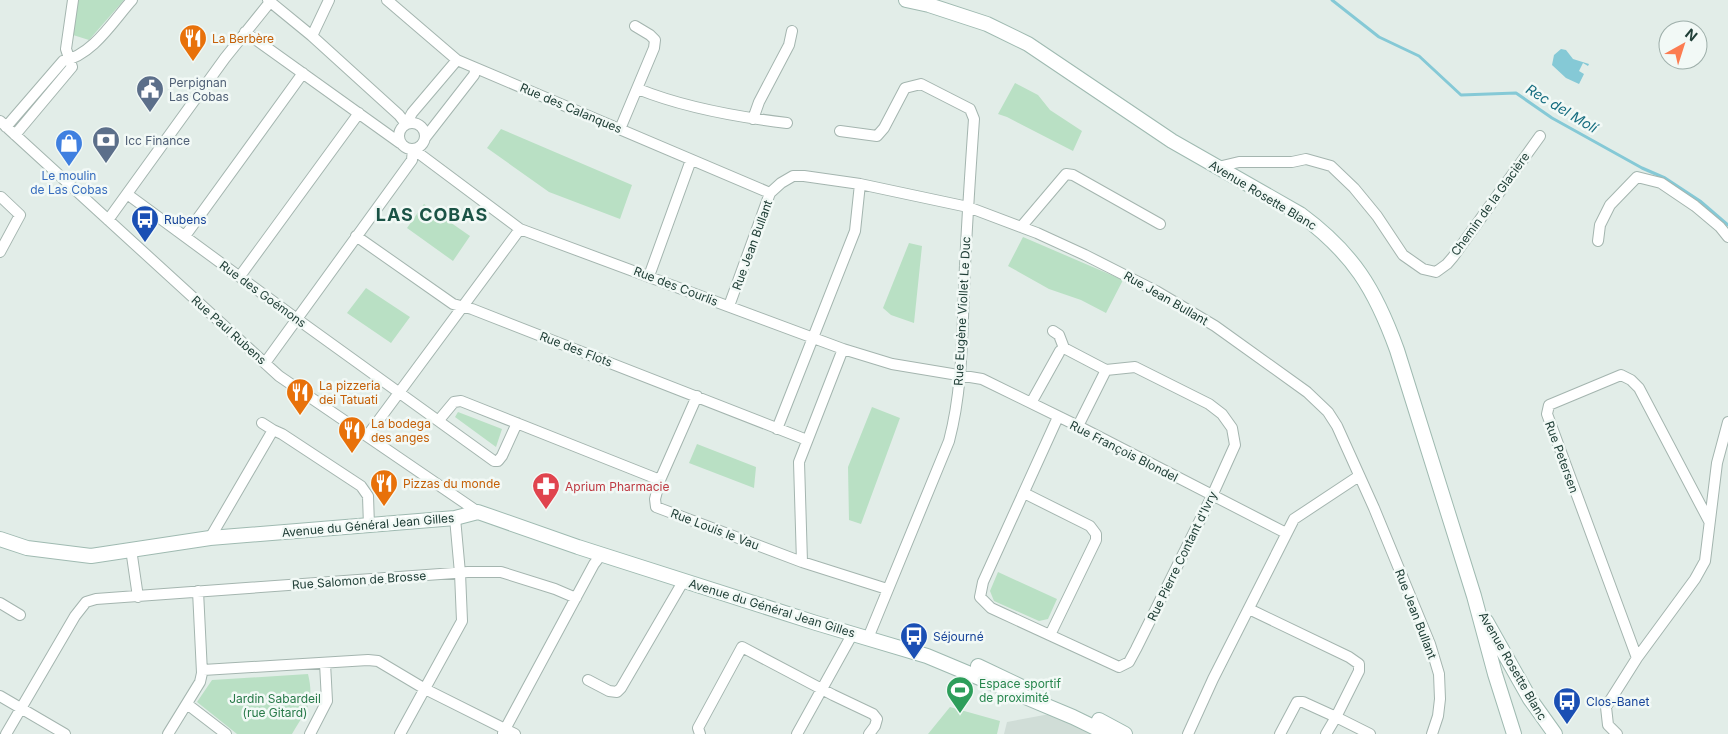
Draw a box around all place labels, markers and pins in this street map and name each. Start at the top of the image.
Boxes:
restaurant icon: La Berbère [178,23,208,62]
place label: La Berbère [212,31,274,46]
public building icon: Perpignan Las Cobas [135,74,165,113]
place label: Perpignan Las Cobas [169,75,229,104]
bank icon: Icc Finance [91,125,121,164]
shop icon: Le moulin de Las Cobas [54,128,84,167]
place label: Icc Finance [125,133,190,148]
place label: Le moulin de Las Cobas [30,168,108,197]
bus stop icon: Rubens [130,204,160,243]
place label: Rubens [164,212,207,227]
restaurant icon: La pizzeria dei Tatuati [285,377,315,416]
place label: La pizzeria dei Tatuati [319,378,381,407]
restaurant icon: La bodega des anges [337,415,367,454]
place label: La bodega des anges [371,416,431,445]
restaurant icon: Pizzas du monde [369,468,399,507]
pharmacy icon: Aprium Pharmacie [531,471,561,510]
place label: Pizzas du monde [403,476,500,491]
place label: Aprium Pharmacie [565,479,669,494]
bus stop icon: Séjourné [899,621,929,660]
place label: Séjourné [933,629,984,644]
sports icon: Espace sportif de proximité [945,675,975,714]
place label: Espace sportif de proximité [979,676,1061,705]
bus stop icon: Clos-Banet [1552,686,1582,725]
place label: Clos-Banet [1586,694,1649,709]

